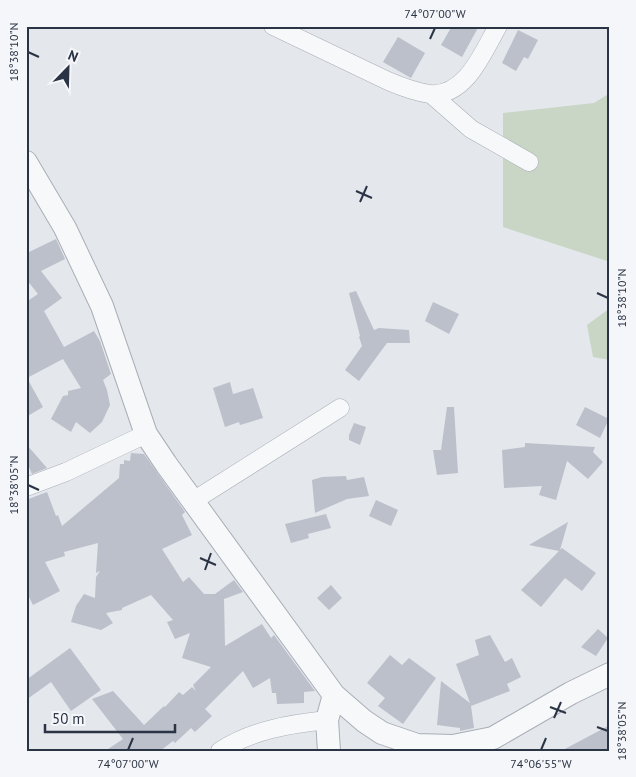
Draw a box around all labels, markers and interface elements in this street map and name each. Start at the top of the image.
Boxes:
text: 74°07'00"W [404,6,466,21]
text: 18°38'10"N [6,22,21,82]
north arrow [42,42,92,92]
text: N [65,46,81,66]
text: 18°38'10"N [614,268,629,328]
text: 18°38'05"N [6,455,21,515]
text: 18°38'05"N [614,701,629,761]
scale bar [45,702,175,734]
text: 50 m [52,709,85,728]
text: 74°07'00"W [97,756,159,771]
text: 74°06'55"W [510,756,572,771]

